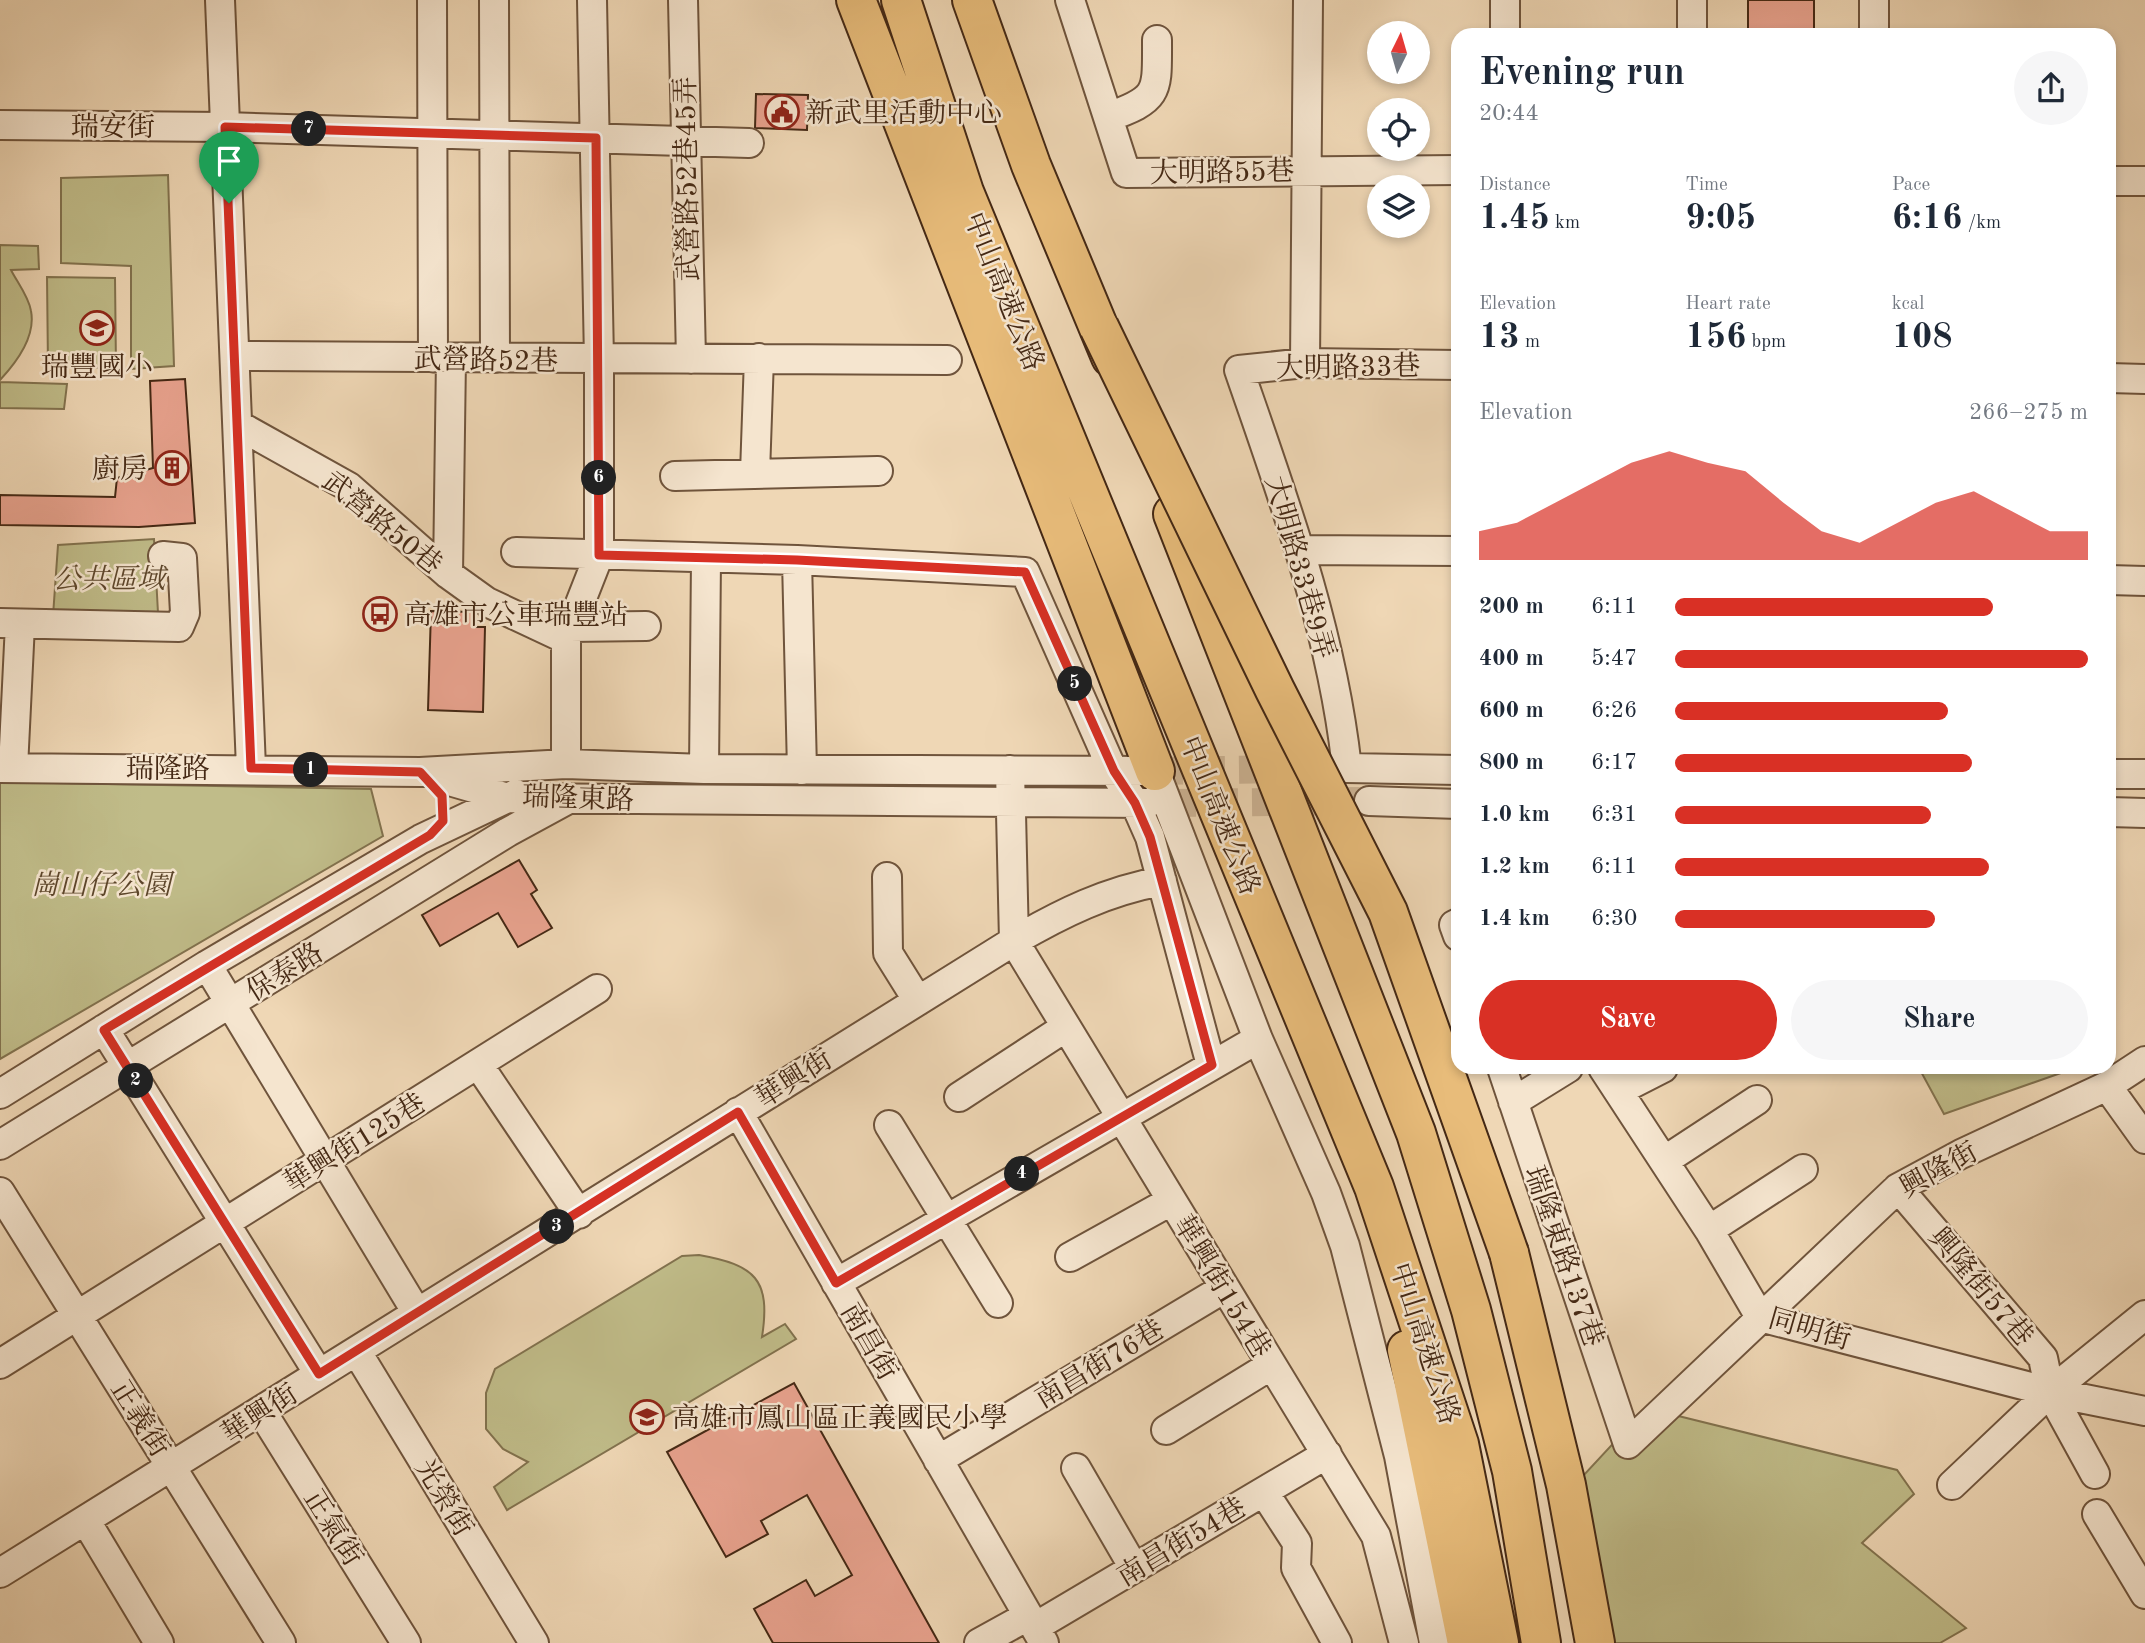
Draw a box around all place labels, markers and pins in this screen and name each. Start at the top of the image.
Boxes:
public building icon: 新武里活動中心 [763,93,801,131]
place label: 新武里活動中心 [806,98,1002,129]
pin: 7 [292,111,326,146]
pin [199,131,259,203]
school or university icon: 瑞豐國小 [78,309,116,347]
place label: 瑞豐國小 [41,352,153,383]
building icon: 廚房 [153,449,191,487]
place label: 廚房 [92,454,148,485]
pin: 6 [582,461,616,496]
bus stop icon: 高雄市公車瑞豐站 [361,595,399,633]
place label: 高雄市公車瑞豐站 [404,600,628,631]
pin: 5 [1058,666,1092,702]
pin: 1 [294,752,328,788]
pin: 2 [118,1064,154,1098]
pin: 4 [1004,1156,1040,1192]
pin: 3 [540,1210,574,1244]
school or university icon: 高雄市鳳山區正義國民小學 [628,1398,666,1436]
place label: 高雄市鳳山區正義國民小學 [672,1403,1008,1434]

